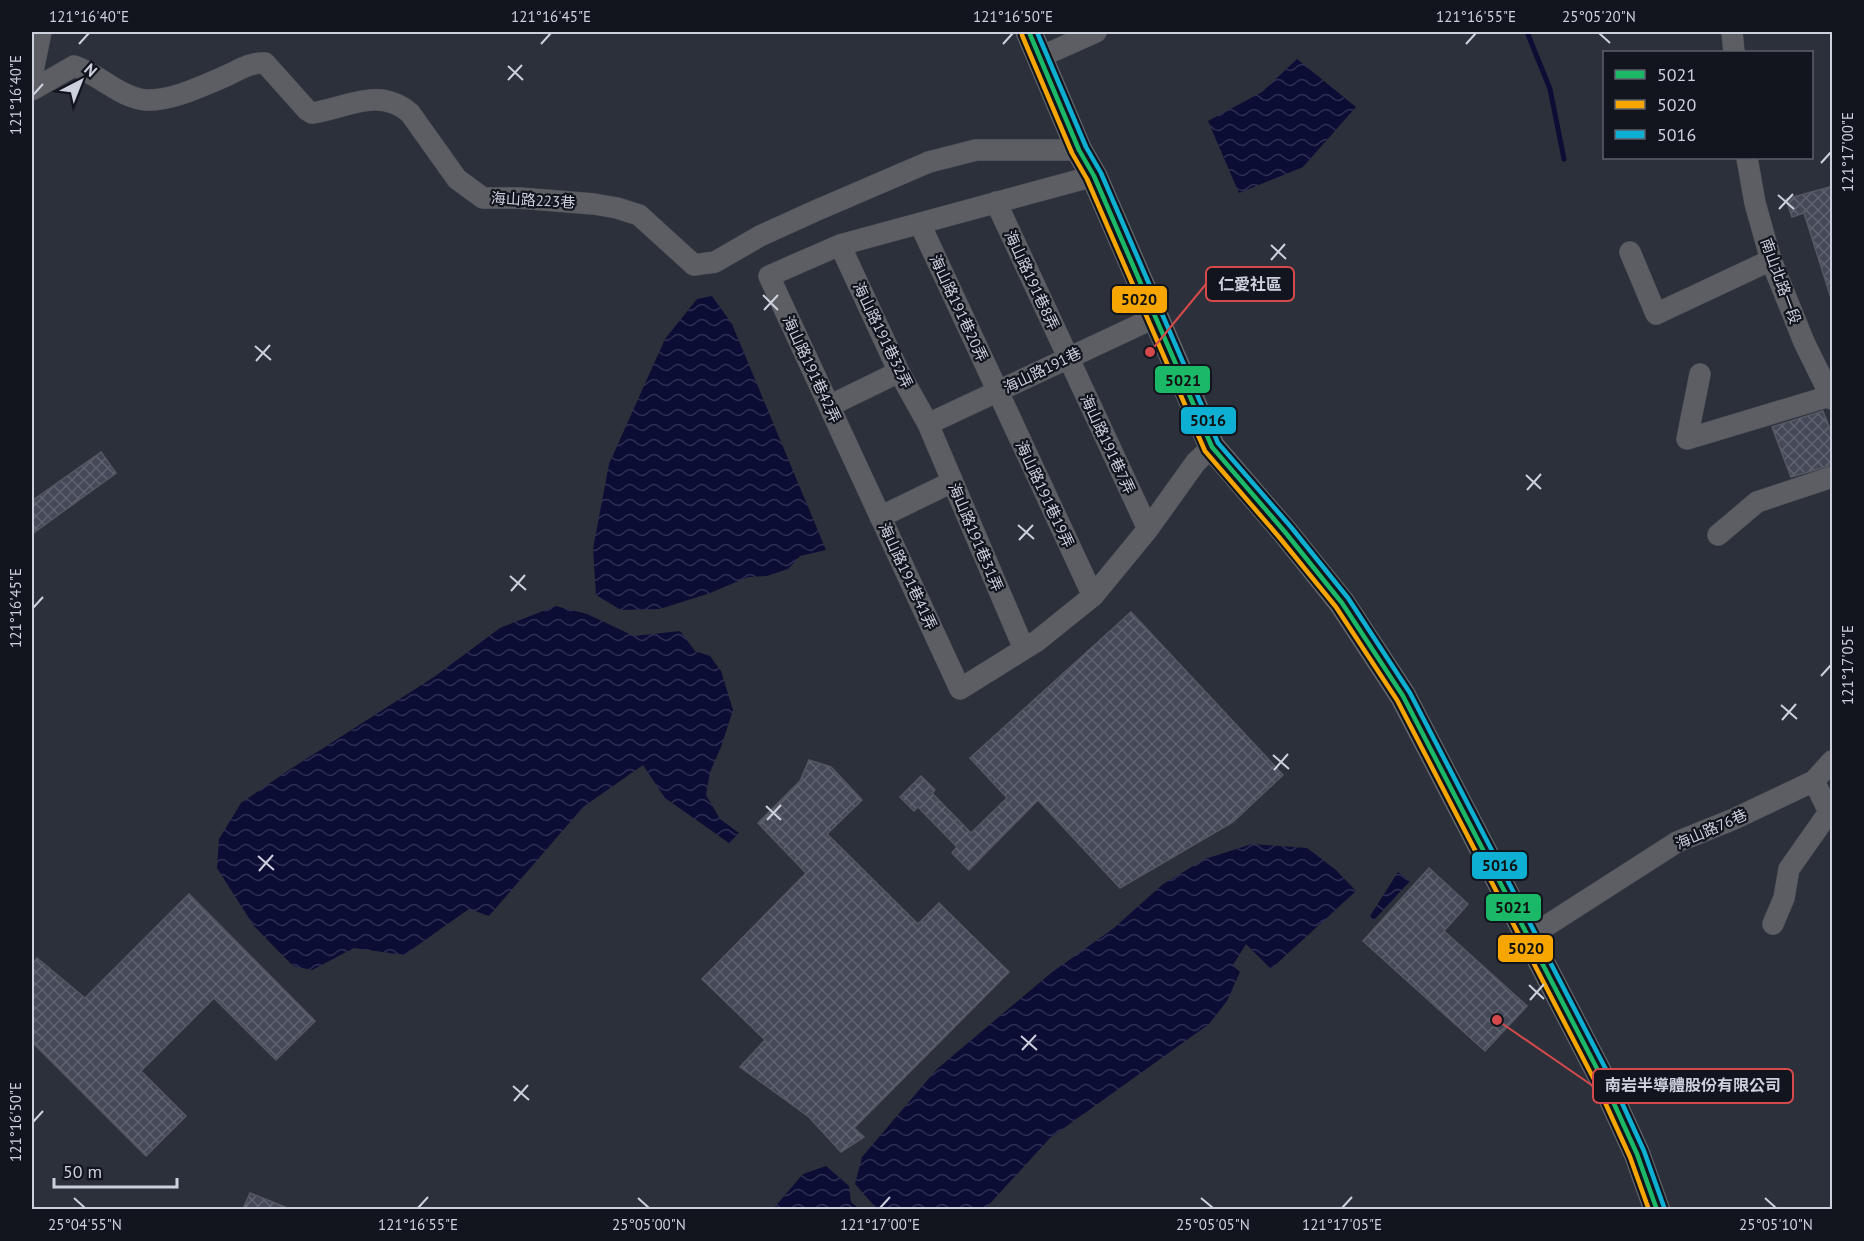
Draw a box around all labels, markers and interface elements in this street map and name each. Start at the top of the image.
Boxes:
text: 121°16'40"E [49,7,129,26]
text: 121°16'45"E [511,7,591,26]
text: 121°16'50"E [973,7,1053,26]
text: 121°16'55"E [1436,7,1516,26]
text: 25°05'20"N [1562,7,1636,26]
north arrow [51,51,111,111]
legend [1603,51,1813,159]
text: 121°16'40"E [6,55,25,135]
text: N [80,59,102,81]
text: 5021 [1657,63,1696,86]
text: 5020 [1657,93,1696,116]
text: 121°17'00"E [1838,112,1857,192]
text: 5016 [1657,123,1696,146]
street label: 海山路223巷 [490,188,576,212]
street label: 海山路191巷8弄 [1001,227,1063,333]
street label: 南山北路一段 [1757,235,1805,327]
street label: 海山路191巷20弄 [926,251,992,365]
callout: 仁愛社區 [1206,267,1294,301]
text: 仁愛社區 [1218,274,1282,294]
street label: 海山路191巷32弄 [849,279,917,391]
line badge: 5020 [1111,285,1168,314]
text: 5020 [1121,289,1157,309]
street label: 海山路191巷42弄 [779,312,845,426]
street label: 海山路191巷 [1000,343,1084,397]
line badge: 5021 [1154,365,1211,394]
text: 5021 [1165,370,1201,390]
street label: 海山路191巷7弄 [1077,391,1139,497]
line badge: 5016 [1180,406,1237,435]
text: 5016 [1190,410,1226,430]
street label: 海山路191巷19弄 [1012,437,1078,551]
street label: 海山路191巷31弄 [945,480,1007,594]
street label: 海山路191巷41弄 [875,519,941,633]
text: 121°16'45"E [6,568,25,648]
text: 121°17'05"E [1838,625,1857,705]
street label: 海山路76巷 [1672,805,1750,853]
line badge: 5016 [1471,851,1528,880]
text: 5016 [1482,855,1518,875]
line badge: 5021 [1485,893,1542,922]
text: 5021 [1495,897,1531,917]
line badge: 5020 [1497,934,1554,963]
text: 5020 [1508,938,1544,958]
callout: 南岩半導體股份有限公司 [1593,1069,1793,1103]
text: 南岩半導體股份有限公司 [1605,1075,1781,1095]
text: 121°16'50"E [6,1082,25,1162]
scale bar [54,1151,177,1189]
text: 50 m [63,1160,102,1183]
text: 25°04'55"N [48,1215,122,1234]
text: 121°16'55"E [378,1215,458,1234]
text: 25°05'00"N [612,1215,686,1234]
text: 121°17'00"E [840,1215,920,1234]
text: 25°05'05"N [1176,1215,1250,1234]
text: 121°17'05"E [1302,1215,1382,1234]
text: 25°05'10"N [1739,1215,1813,1234]

